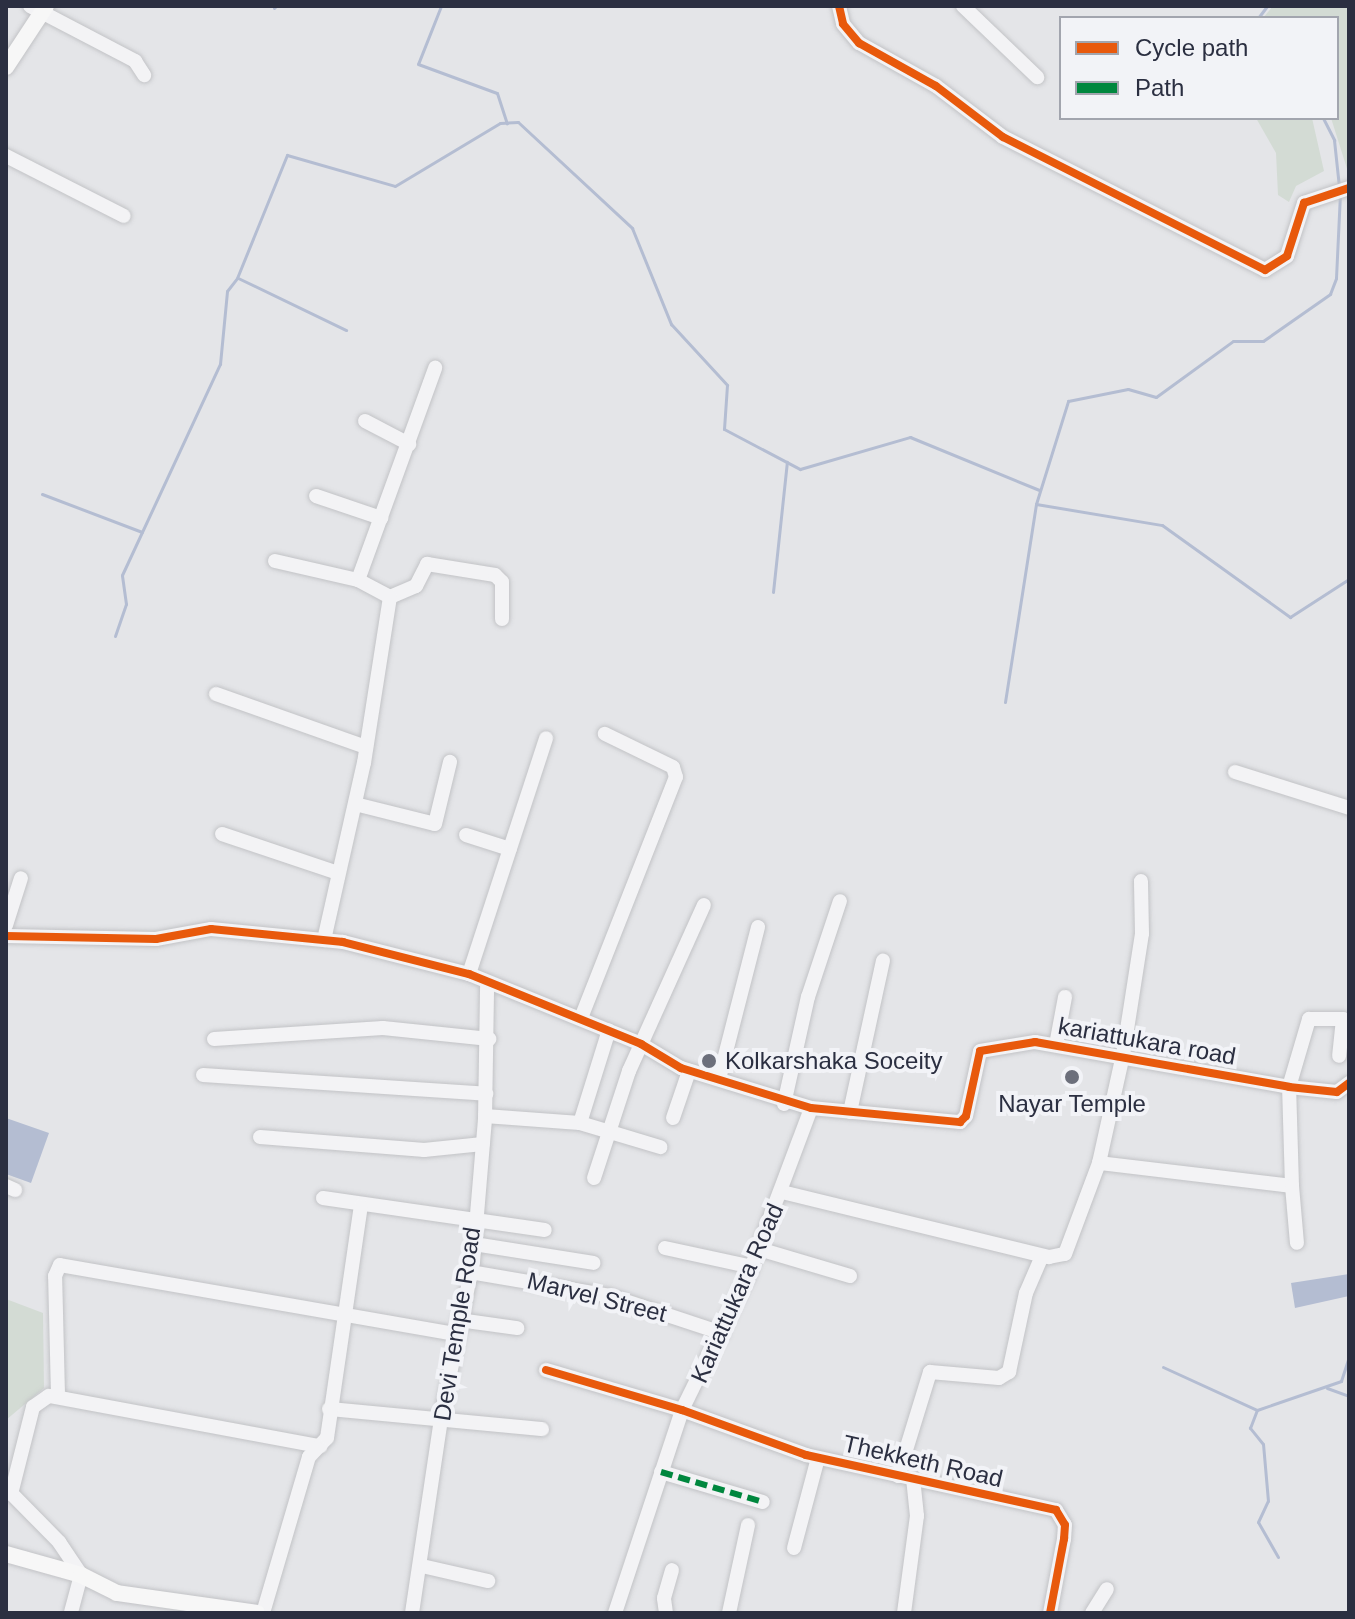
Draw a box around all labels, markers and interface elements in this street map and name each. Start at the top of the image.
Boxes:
legend [1059,16,1339,120]
text: Cycle path [1135,34,1248,61]
text: Path [1135,74,1184,101]
street label: kariattukara road [1056,1011,1238,1071]
place label: Kolkarshaka Soceity [725,1047,942,1075]
marker: Kolkarshaka Soceity [700,1052,718,1070]
marker: Nayar Temple [1063,1068,1081,1086]
place label: Nayar Temple [998,1090,1146,1118]
street label: Kariattukara Road [685,1199,789,1387]
street label: Devi Temple Road [427,1225,487,1423]
street label: Marvel Street [524,1266,670,1328]
street label: Thekketh Road [840,1429,1006,1493]

